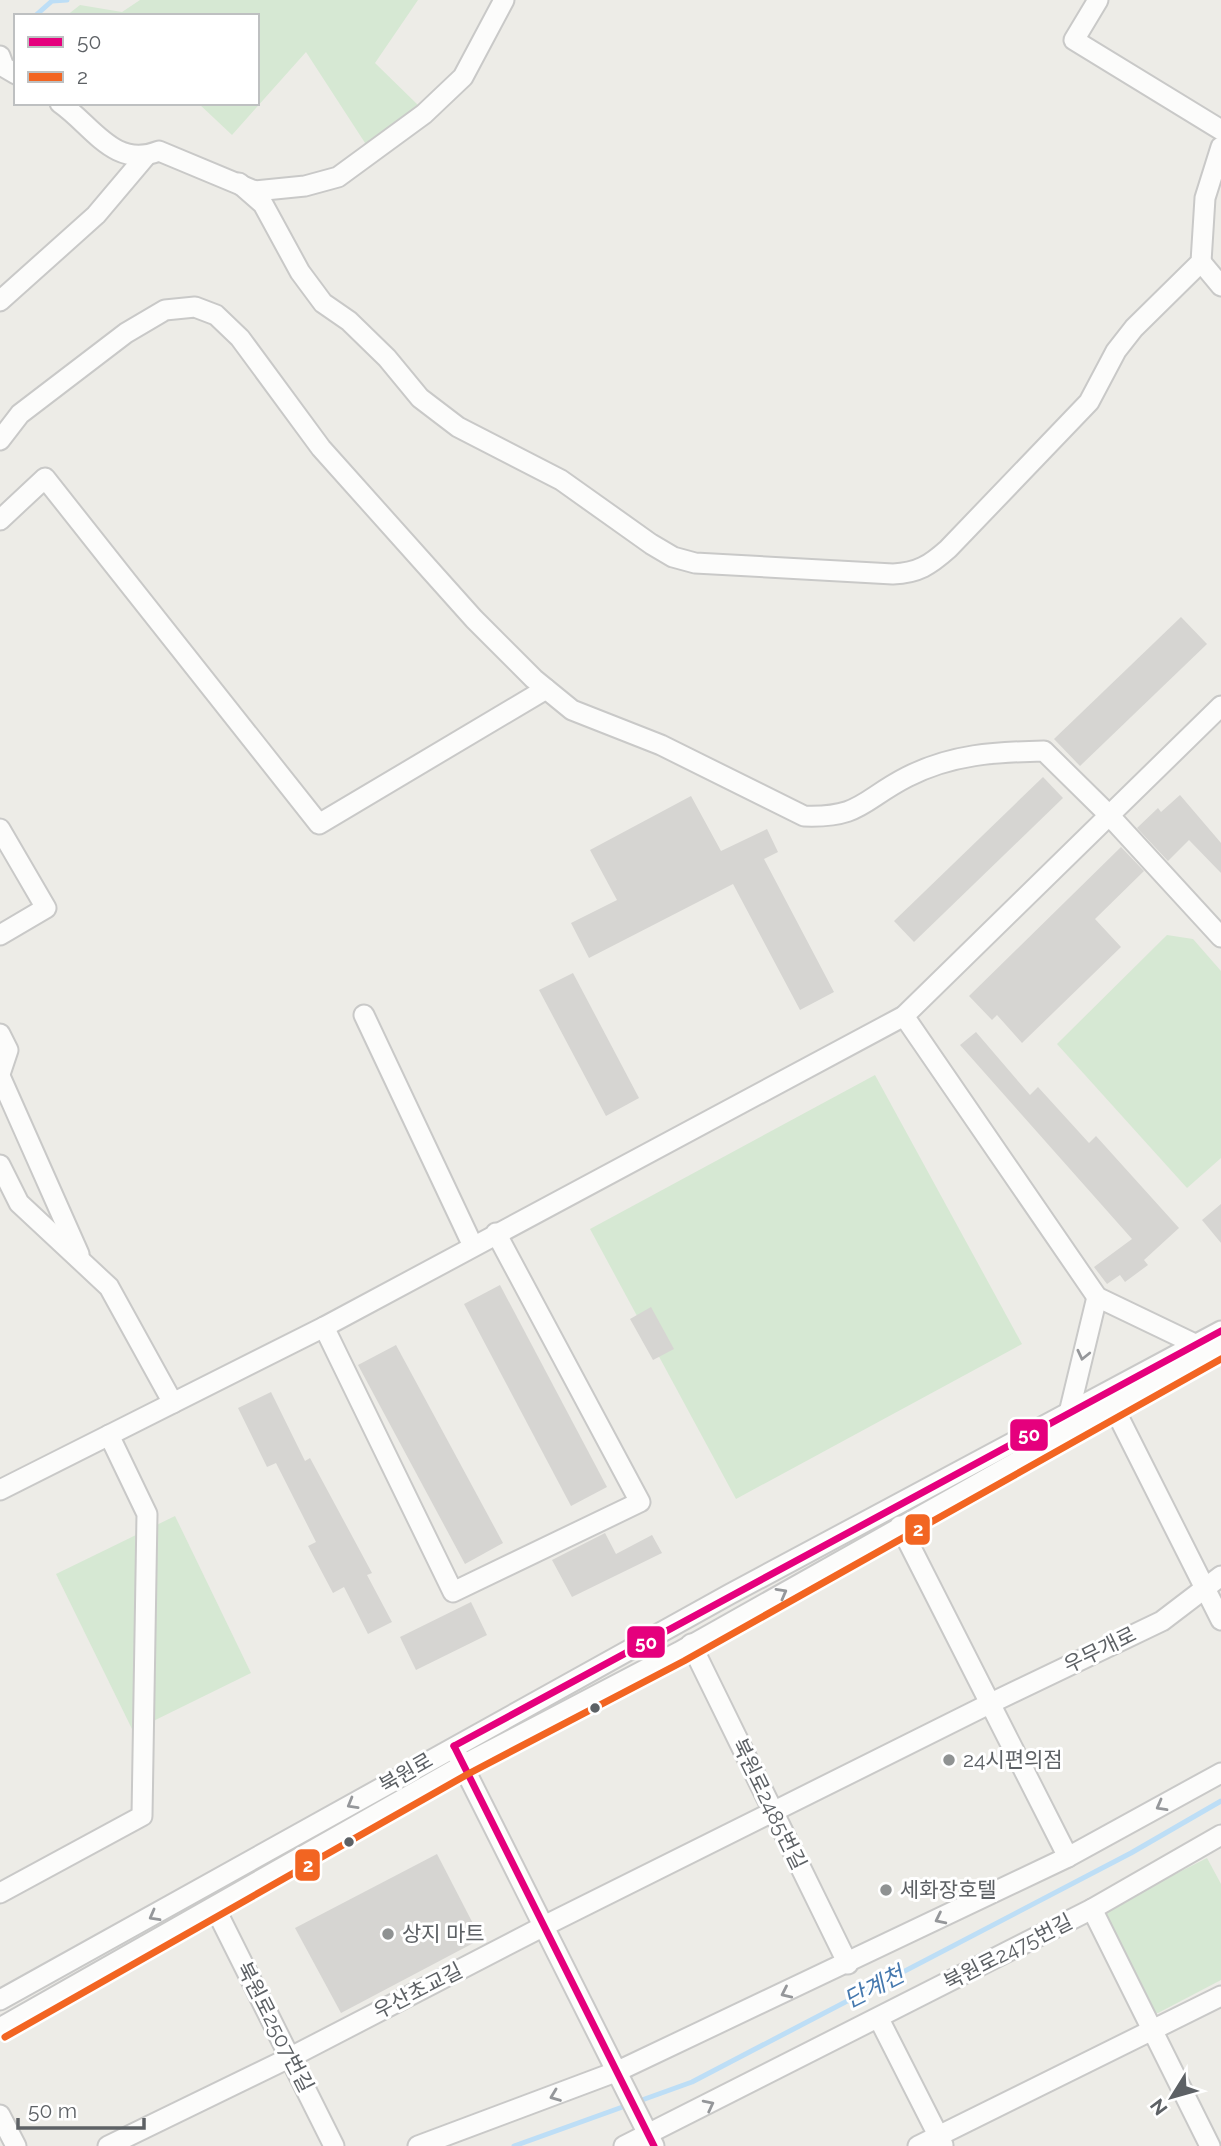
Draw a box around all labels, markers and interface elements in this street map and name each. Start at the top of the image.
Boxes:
legend [14,14,259,105]
text: 50 [77,29,101,54]
text: 2 [77,64,88,89]
one-way arrow [1077,1349,1091,1361]
line badge: 50 [1009,1418,1049,1452]
text: 50 [1018,1423,1040,1445]
line badge: 2 [904,1513,931,1546]
text: 2 [913,1518,923,1540]
one-way arrow [774,1588,787,1601]
street label: 우무개로 [1060,1621,1140,1678]
line badge: 50 [626,1625,666,1659]
text: 50 [635,1631,657,1653]
unlabelled marker [588,1701,602,1715]
street label: 북원로2485번길 [727,1734,812,1873]
street label: 북원로 [374,1747,437,1798]
place label: 24시편의점 [963,1747,1063,1772]
marker: 24시편의점 [941,1752,957,1768]
one-way arrow [347,1796,359,1809]
one-way arrow [1156,1797,1168,1811]
unlabelled marker [342,1835,356,1849]
line badge: 2 [294,1848,321,1882]
text: 2 [303,1854,313,1876]
place label: 세화장호텔 [900,1877,997,1902]
marker: 세화장호텔 [878,1882,894,1898]
one-way arrow [149,1908,161,1921]
street label: 북원로2475번길 [939,1908,1076,1995]
one-way arrow [935,1911,947,1925]
place label: 상지 마트 [402,1921,485,1946]
marker: 상지 마트 [380,1926,396,1942]
street label: 북원로2507번길 [232,1957,319,2096]
street label: 우산초교길 [369,1957,466,2024]
water label: 단계천 [839,1959,911,2013]
one-way arrow [781,1985,793,1999]
north arrow [1137,2062,1207,2132]
scale bar [18,2086,144,2130]
one-way arrow [549,2088,561,2102]
text: N [1145,2095,1172,2120]
text: 50 m [28,2098,77,2123]
one-way arrow [702,2099,714,2113]

